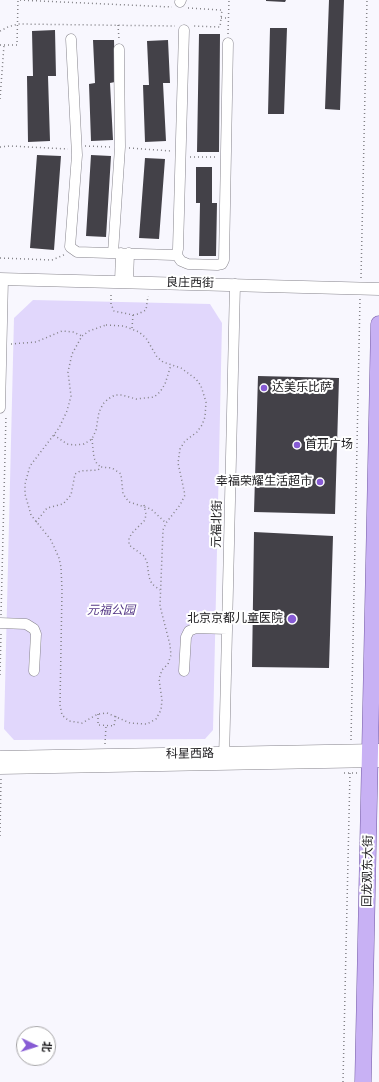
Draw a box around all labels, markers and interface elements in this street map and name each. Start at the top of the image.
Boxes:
street label: 良庄西街 [166,275,214,291]
place label: 达美乐比萨 [272,381,332,395]
marker: 达美乐比萨 [259,383,269,393]
place label: 首开广场 [305,438,353,452]
marker: 首开广场 [292,440,302,450]
place label: 幸福荣耀生活超市 [216,475,312,489]
marker: 幸福荣耀生活超市 [315,477,325,487]
street label: 元福北街 [209,500,225,548]
park label: 元福公园 [87,604,135,618]
place label: 北京京都儿童医院 [187,612,283,626]
marker: 北京京都儿童医院 [286,613,298,625]
street label: 科星西路 [166,746,214,762]
street label: 回龙观东大街 [360,835,376,907]
north arrow [16,1026,56,1066]
text: 北 [40,1041,55,1053]

